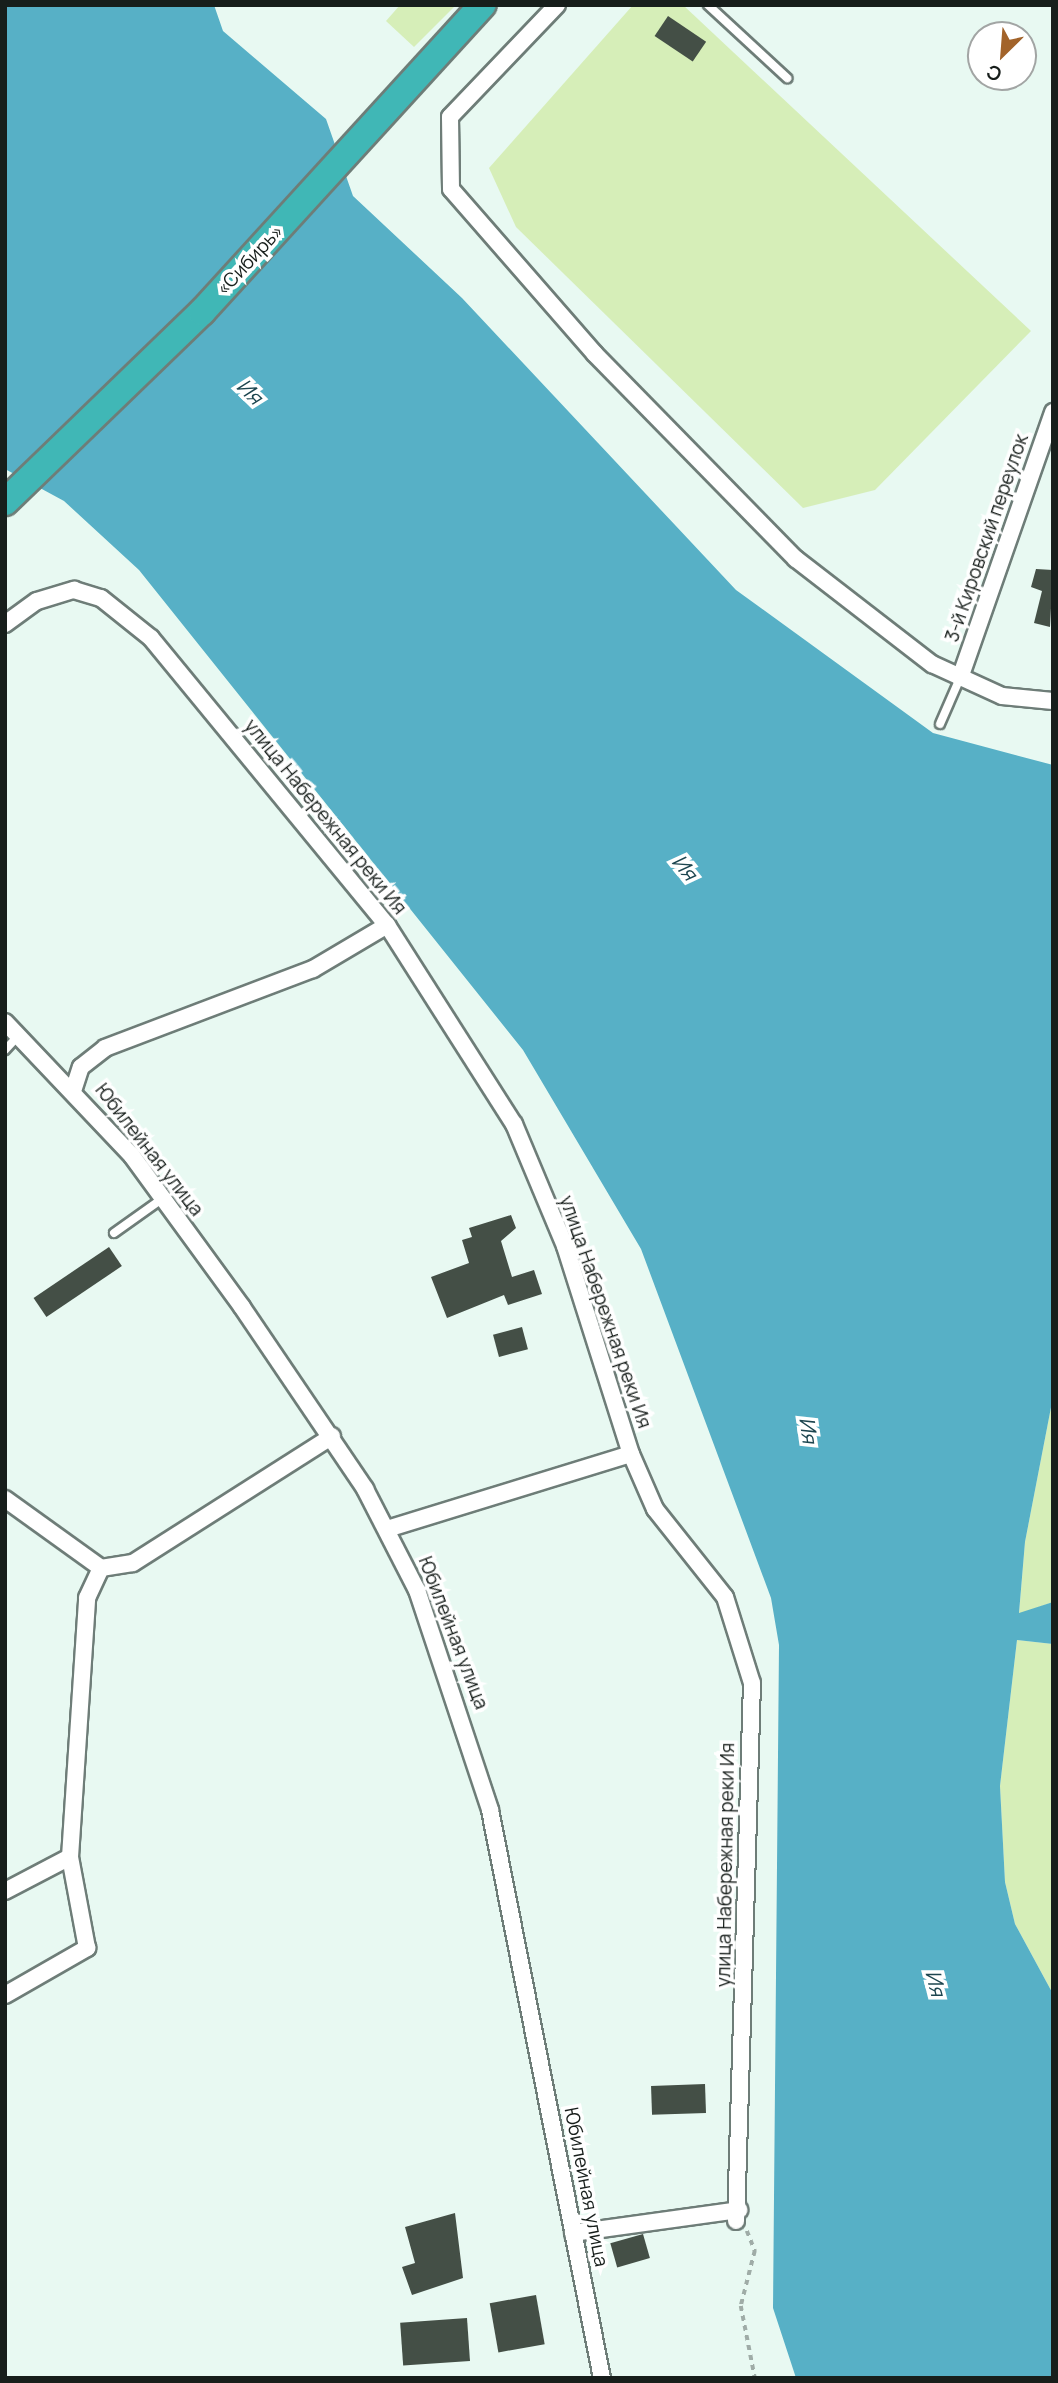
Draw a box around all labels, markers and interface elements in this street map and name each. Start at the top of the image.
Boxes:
north arrow [967,21,1037,91]
text: С [982,58,1006,88]
street label: «Сибирь» [212,220,288,300]
water label: Ия [232,373,268,409]
street label: 3-й Кировский переулок [941,431,1033,645]
street label: улица Набережная реки Ия [239,715,411,919]
water label: Ия [667,849,703,885]
street label: Юбилейная улица [90,1079,208,1221]
street label: улица Набережная реки Ия [554,1193,656,1431]
water label: Ия [795,1415,823,1445]
street label: Юбилейная улица [413,1553,493,1713]
street label: улица Набережная реки Ия [712,1743,740,1987]
water label: Ия [921,1967,951,1999]
street label: Юбилейная улица [559,2105,613,2269]

